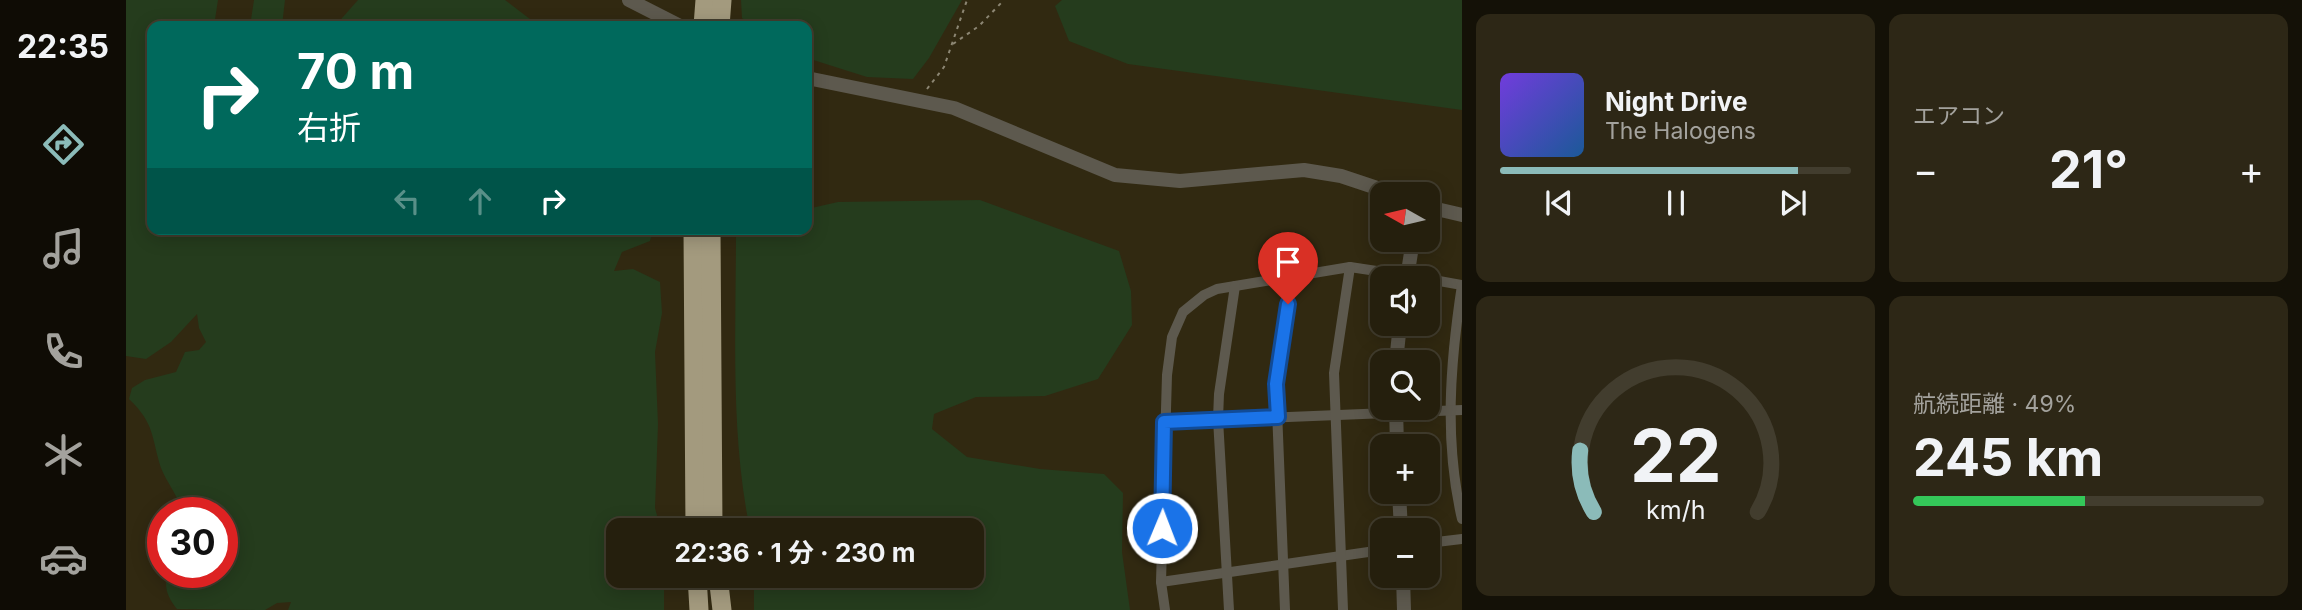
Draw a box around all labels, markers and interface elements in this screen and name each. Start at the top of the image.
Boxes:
text: 22:35 [17,27,109,66]
text: 70 m [297,42,414,101]
icon: right [182,49,273,140]
text: Night Drive [1605,86,1747,117]
text: エアコン [1913,102,2005,130]
text: 右折 [297,108,361,147]
text: The Halogens [1605,117,1756,145]
icon: directions [39,120,88,169]
text: 21° [2049,138,2128,201]
text: − [1913,147,1938,193]
text: + [2239,147,2264,193]
icon: left [388,182,426,220]
icon: ahead [461,182,499,220]
icon: right [534,182,572,220]
north arrow [1370,182,1440,252]
map controls [1370,182,1440,588]
icon: previous [1540,184,1578,222]
icon: pause [1657,184,1695,222]
icon: next [1774,184,1812,222]
icon: music [39,224,88,273]
pin [1258,232,1318,304]
icon: arrive [1269,243,1307,281]
button: sound [1370,266,1440,336]
icon: phone [39,327,88,376]
button: search [1370,350,1440,420]
text: 航続距離 · 49% [1913,390,2076,418]
text: 22 [1630,411,1721,500]
text: 245 km [1913,426,2103,489]
icon: climate [39,430,88,479]
button: + [1370,434,1440,504]
position arrow [1125,491,1199,565]
text: km/h [1646,495,1705,525]
speed limit sign: 30 [147,497,238,588]
button: − [1370,518,1440,588]
icon: car [39,534,88,583]
text: 22:36 · 1 分 · 230 m [674,537,916,568]

